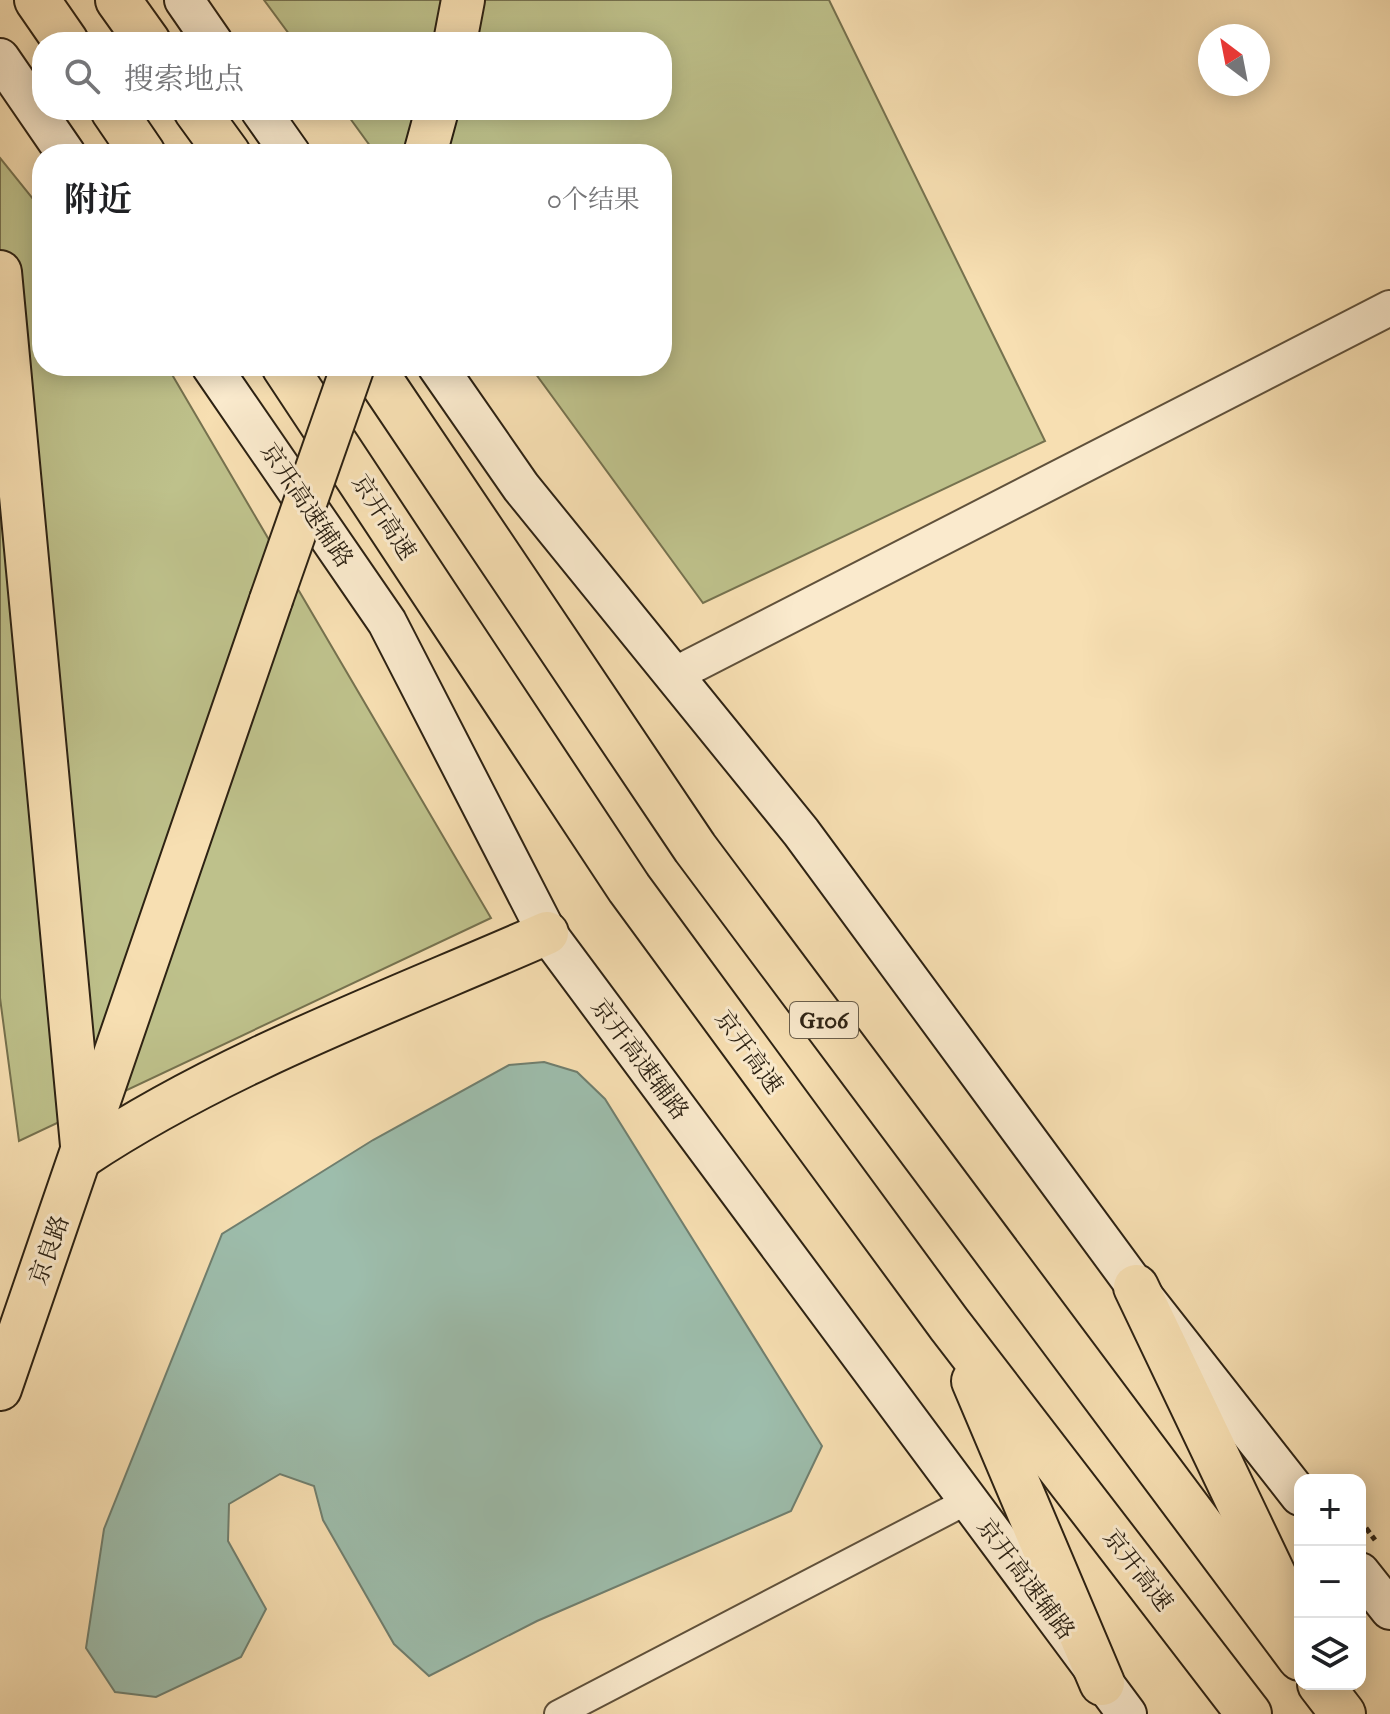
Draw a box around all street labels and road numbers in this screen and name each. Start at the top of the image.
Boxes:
street label: 京开高速辅路 [254,437,360,573]
street label: 京开高速 [345,469,423,565]
street label: 京开高速辅路 [585,992,695,1126]
road number: G106 [790,1002,858,1038]
street label: 京开高速 [709,1004,789,1100]
street label: 京良路 [23,1211,75,1289]
street label: 京开高速辅路 [971,1512,1081,1646]
street label: 京开高速 [1097,1523,1179,1617]

